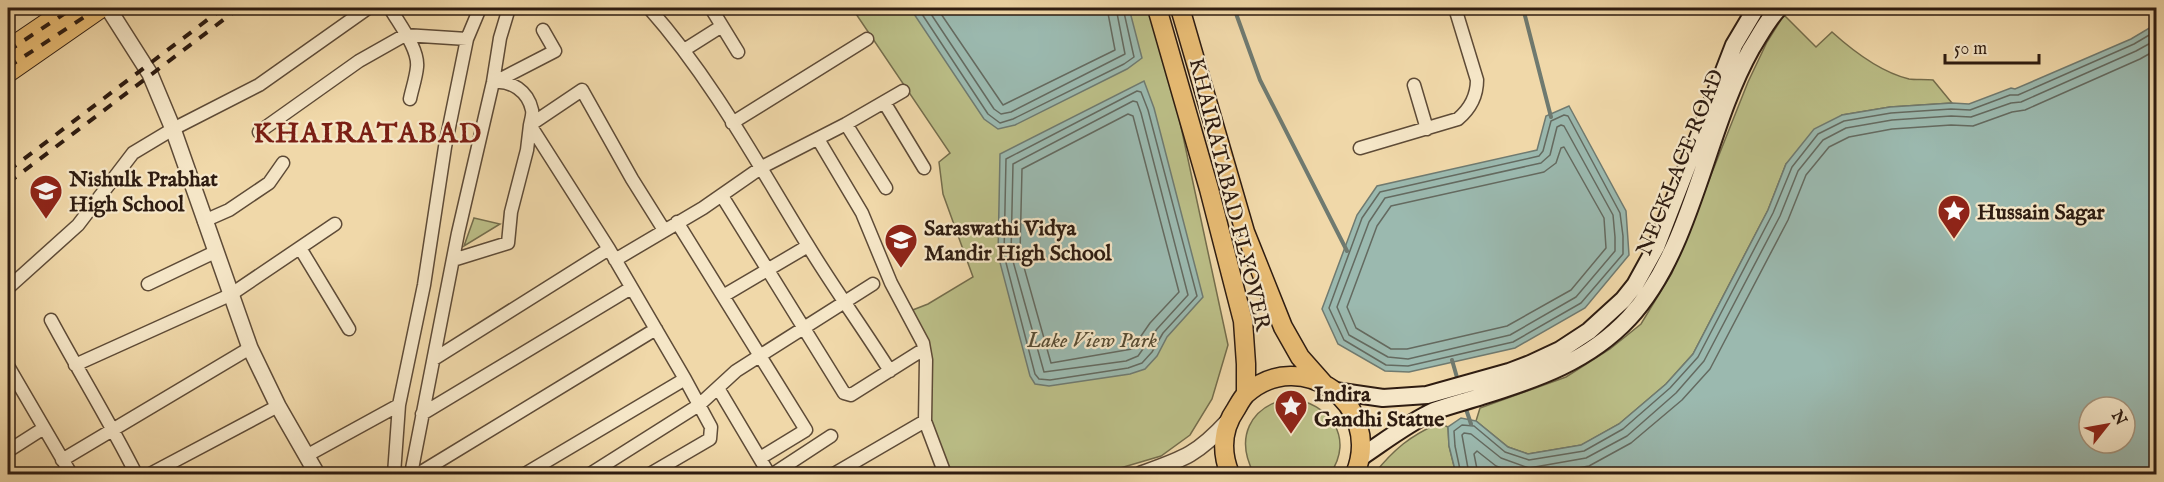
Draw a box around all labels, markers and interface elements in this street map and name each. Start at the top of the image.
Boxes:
scale bar [1945,27,2040,65]
text: 50 m [1954,38,1987,61]
street label: KHAIRATABAD FLYOVER [1182,55,1277,335]
street label: NECKLACE ROAD [1631,65,1731,260]
district label: KHAIRATABAD [253,117,483,152]
place label: Nishulk Prabhat High School [68,166,218,219]
school or university icon: Nishulk Prabhat High School [28,173,64,220]
place icon: Hussain Sagar [1936,193,1972,240]
place label: Hussain Sagar [1977,199,2106,227]
place label: Saraswathi Vidya Mandir High School [924,215,1113,268]
school or university icon: Saraswathi Vidya Mandir High School [883,222,919,269]
park label: Lake View Park [1026,327,1157,355]
place label: Indira Gandhi Statue [1314,381,1444,434]
place icon: Indira Gandhi Statue [1273,388,1309,435]
north arrow [2077,395,2137,455]
text: N [2105,406,2130,430]

